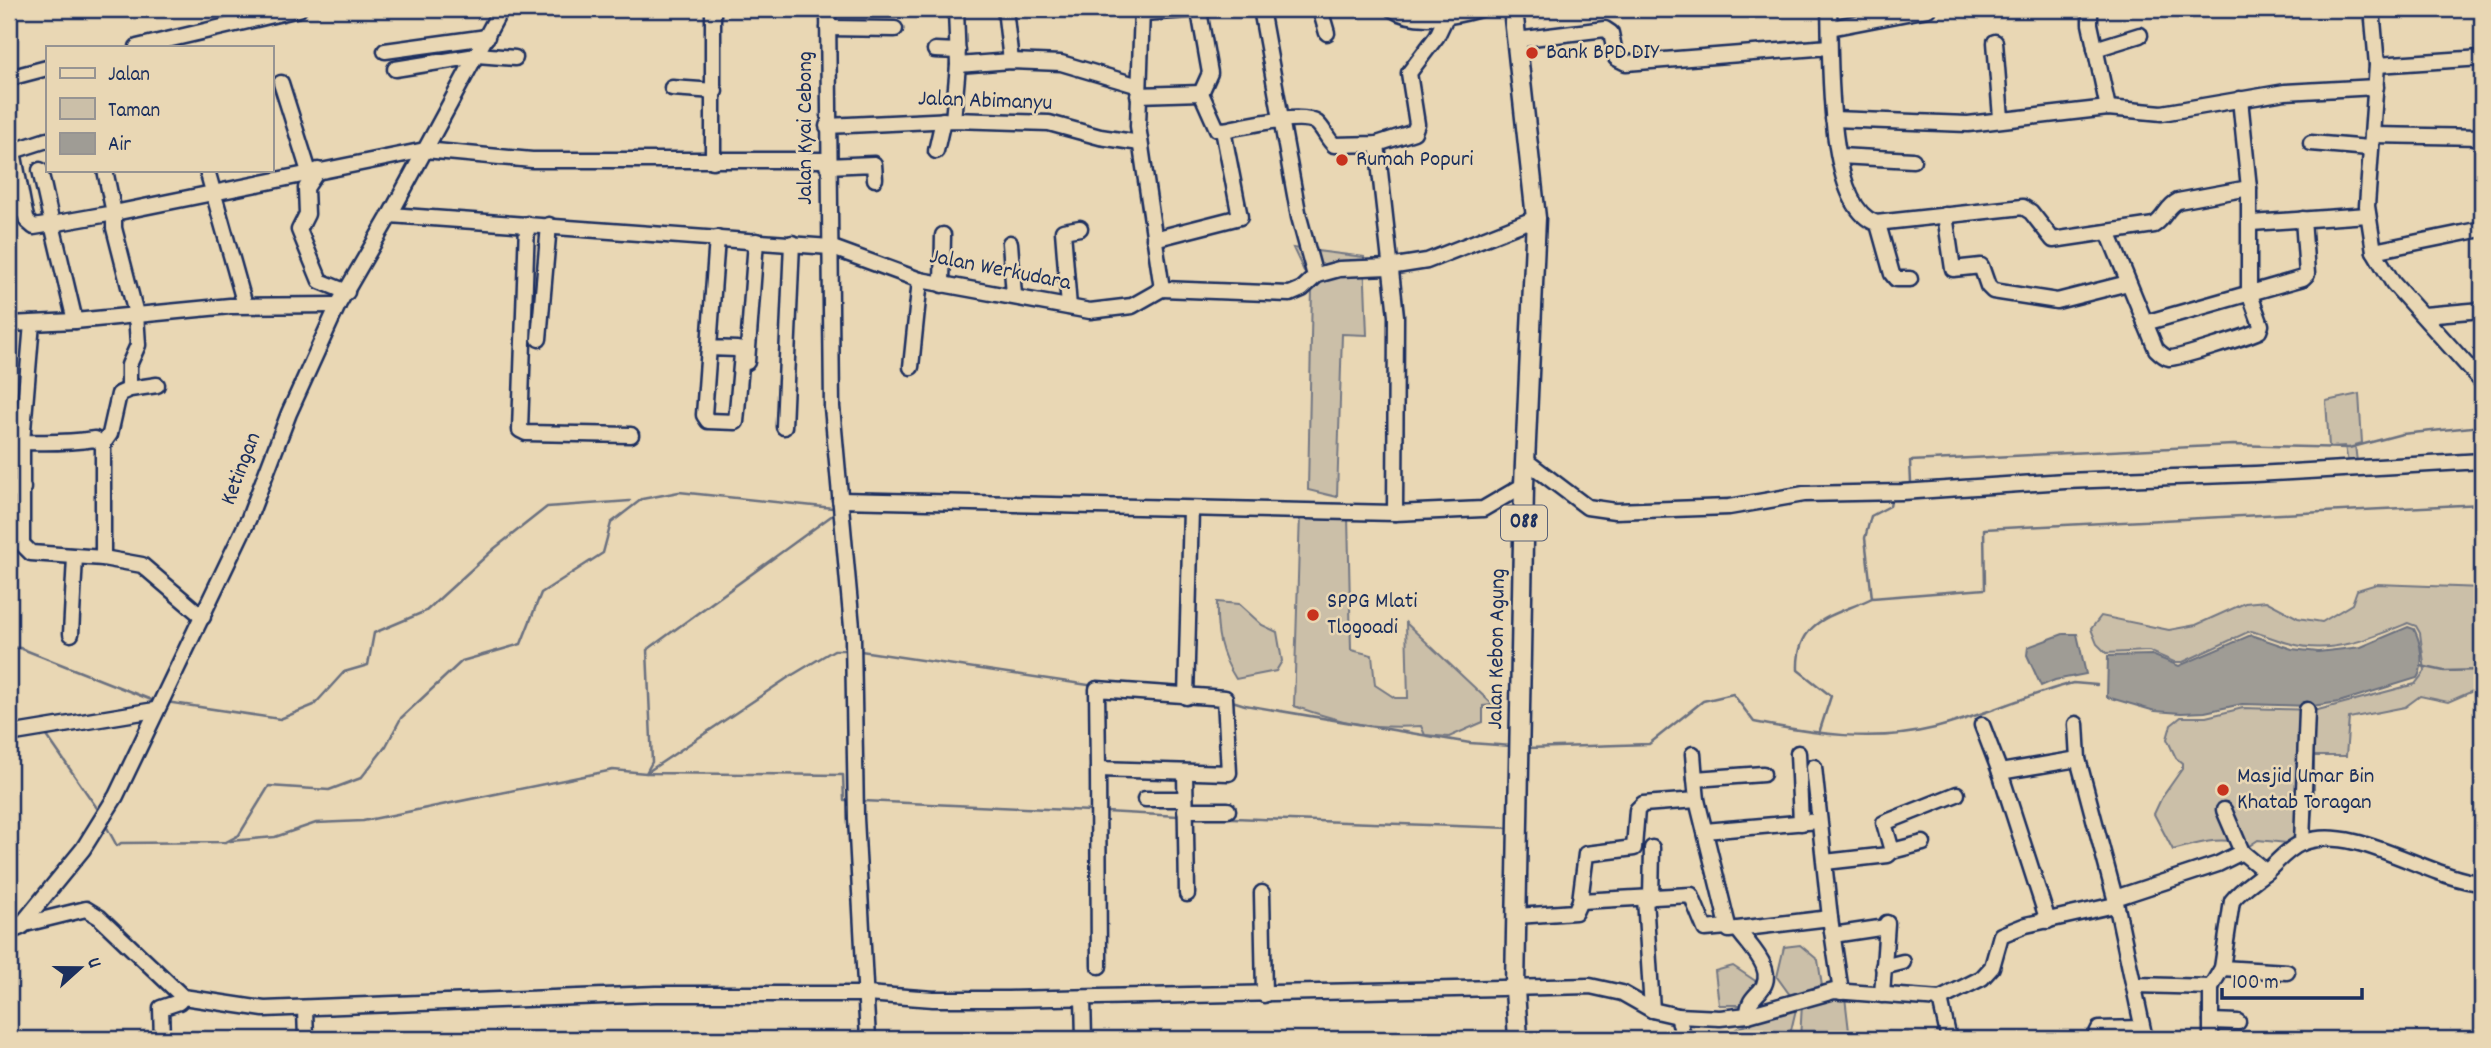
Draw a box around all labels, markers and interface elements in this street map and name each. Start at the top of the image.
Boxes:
place label: Bank BPD DIY [1546,37,1659,70]
marker: Bank BPD DIY [1524,45,1540,61]
legend [46,46,273,172]
street label: Jalan Kyai Cebong [790,51,823,205]
text: Jalan [108,61,150,91]
street label: Jalan Abimanyu [917,83,1053,121]
text: Taman [108,97,160,127]
text: Air [108,131,131,161]
place label: Rumah Popuri [1356,144,1473,177]
marker: Rumah Popuri [1334,152,1350,168]
street label: Jalan Werkudara [926,241,1075,301]
street label: Ketingan [213,428,271,510]
road number: 088 [1501,505,1547,540]
street label: Jalan Kebon Agung [1480,568,1516,730]
place label: SPPG Mlati Tlogoadi [1327,586,1417,645]
marker: SPPG Mlati Tlogoadi [1305,607,1321,623]
place label: Masjid Umar Bin Khatab Toragan [2237,761,2374,820]
marker: Masjid Umar Bin Khatab Toragan [2215,782,2231,798]
north arrow [46,932,116,1002]
text: U [78,954,107,972]
scale bar [2222,957,2362,1001]
text: 100 m [2232,969,2279,999]

